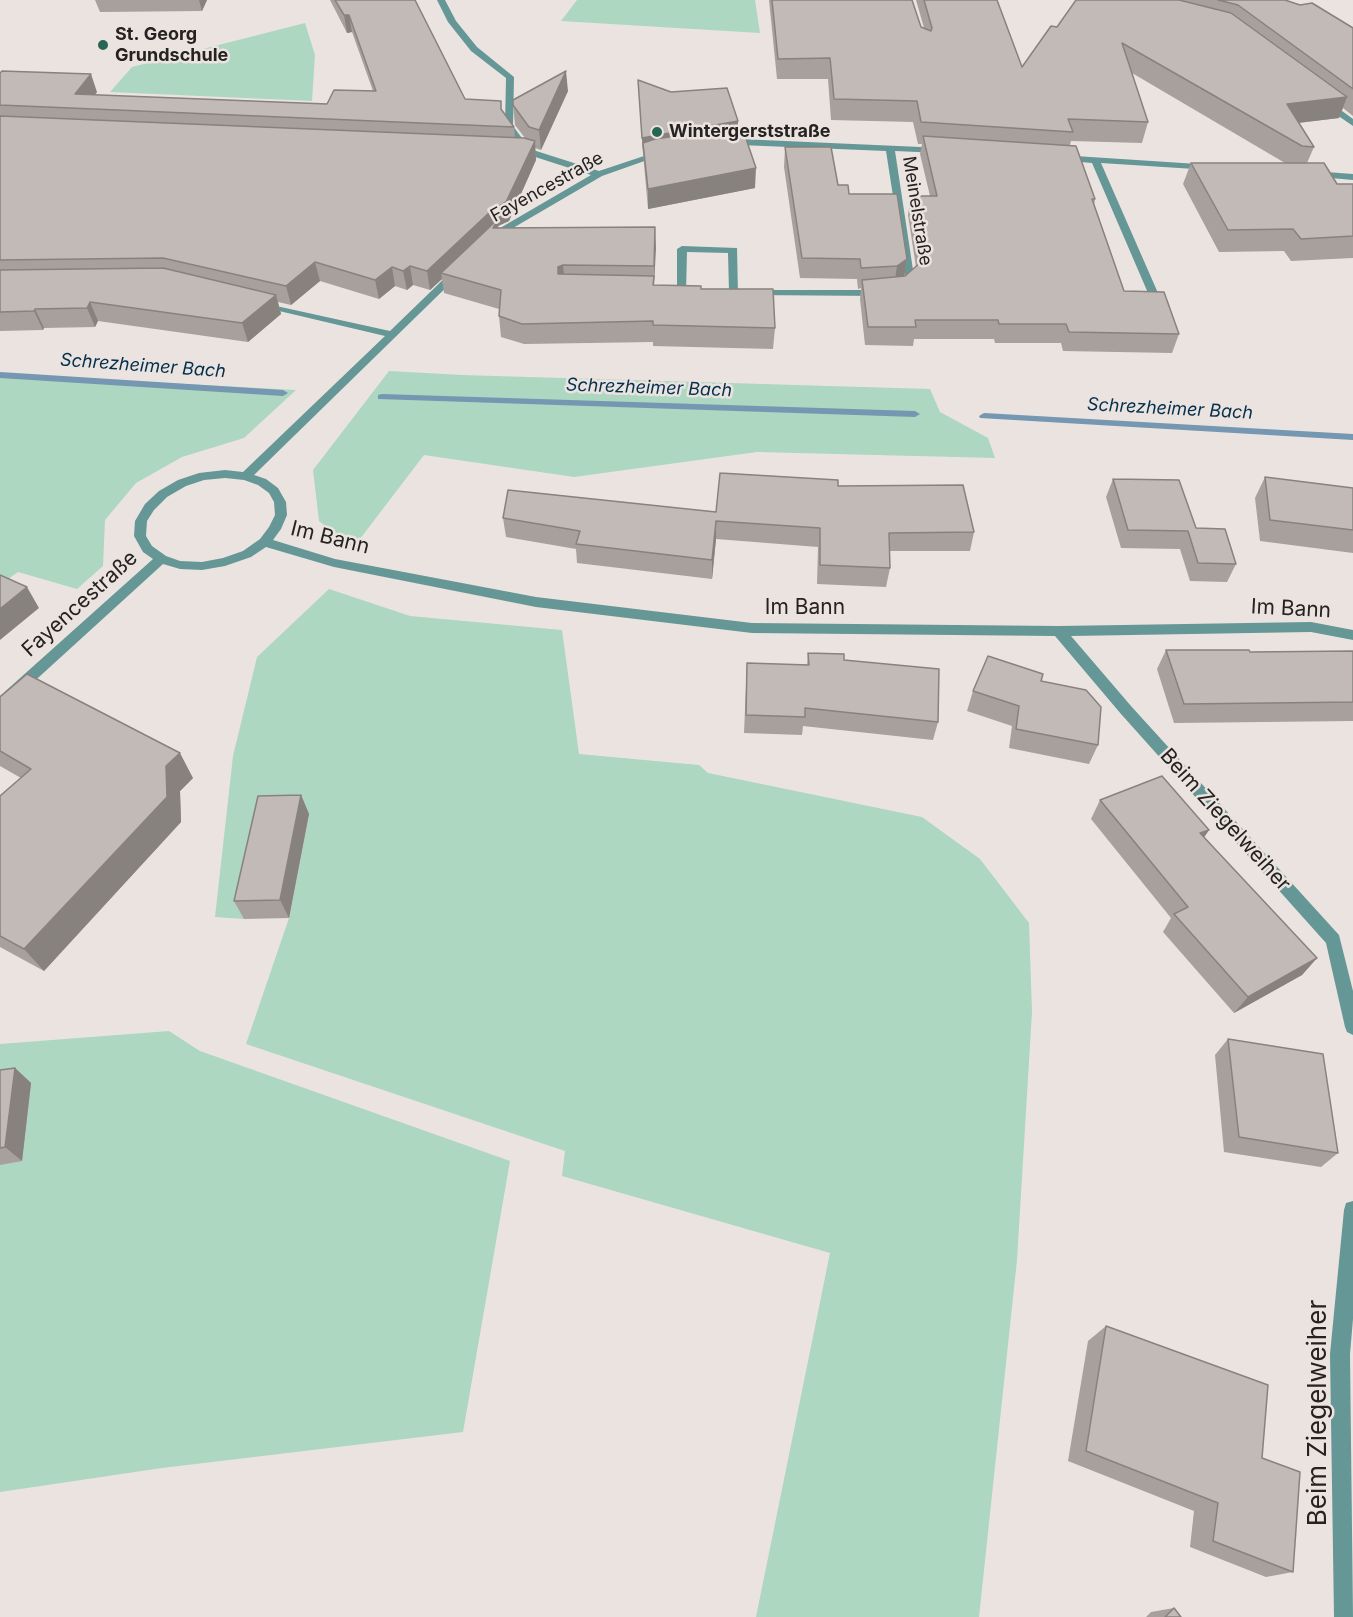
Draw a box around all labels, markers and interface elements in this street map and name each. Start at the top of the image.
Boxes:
place label: St. Georg Grundschule [115,24,228,66]
marker: St. Georg Grundschule [96,38,110,52]
place label: Wintergerststraße [669,121,831,143]
marker: Wintergerststraße [650,125,664,139]
street label: Fayencestraße [487,147,607,227]
street label: Meinelstraße [898,155,936,267]
water label: Schrezheimer Bach [59,349,227,383]
water label: Schrezheimer Bach [566,374,732,402]
water label: Schrezheimer Bach [1086,394,1254,424]
street label: Im Bann [288,516,372,560]
street label: Fayencestraße [17,546,143,662]
street label: Im Bann [1250,594,1332,624]
street label: Im Bann [765,595,845,621]
street label: Beim Ziegelweiher [1154,744,1296,896]
street label: Beim Ziegelweiher [1302,1300,1334,1526]

